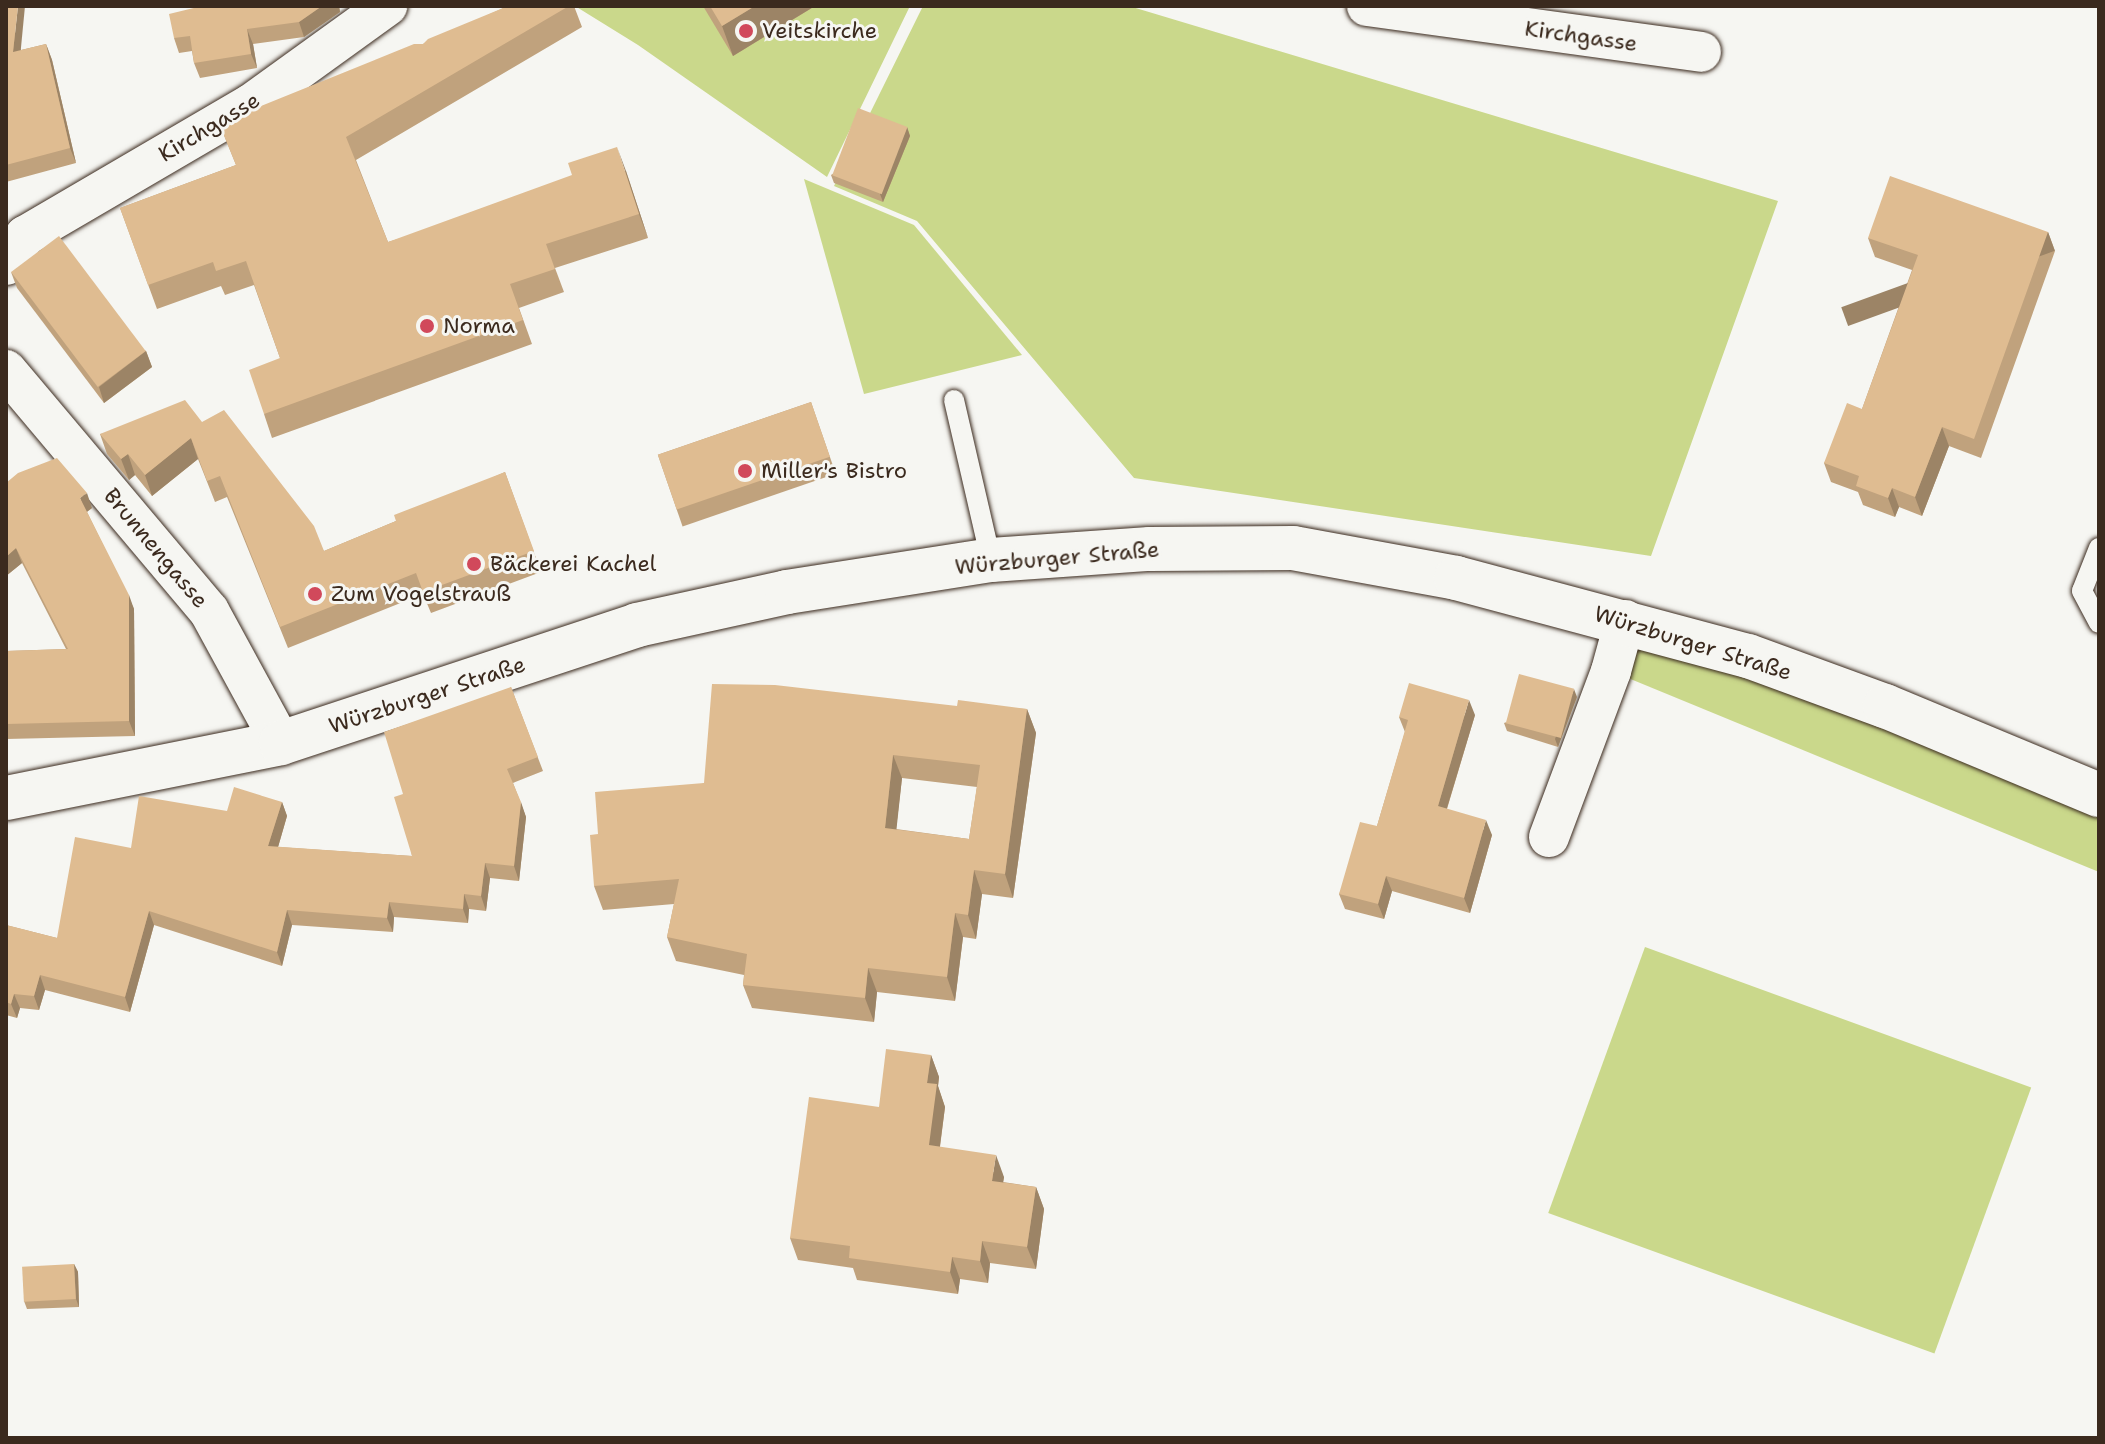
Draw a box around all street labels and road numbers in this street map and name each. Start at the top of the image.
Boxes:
street label: Kirchgasse [1523,15,1639,57]
street label: Kirchgasse [154,86,264,168]
street label: Brunnengasse [98,483,214,613]
street label: Würzburger Straße [954,536,1160,580]
street label: Würzburger Straße [1591,600,1795,686]
street label: Würzburger Straße [325,651,529,739]

